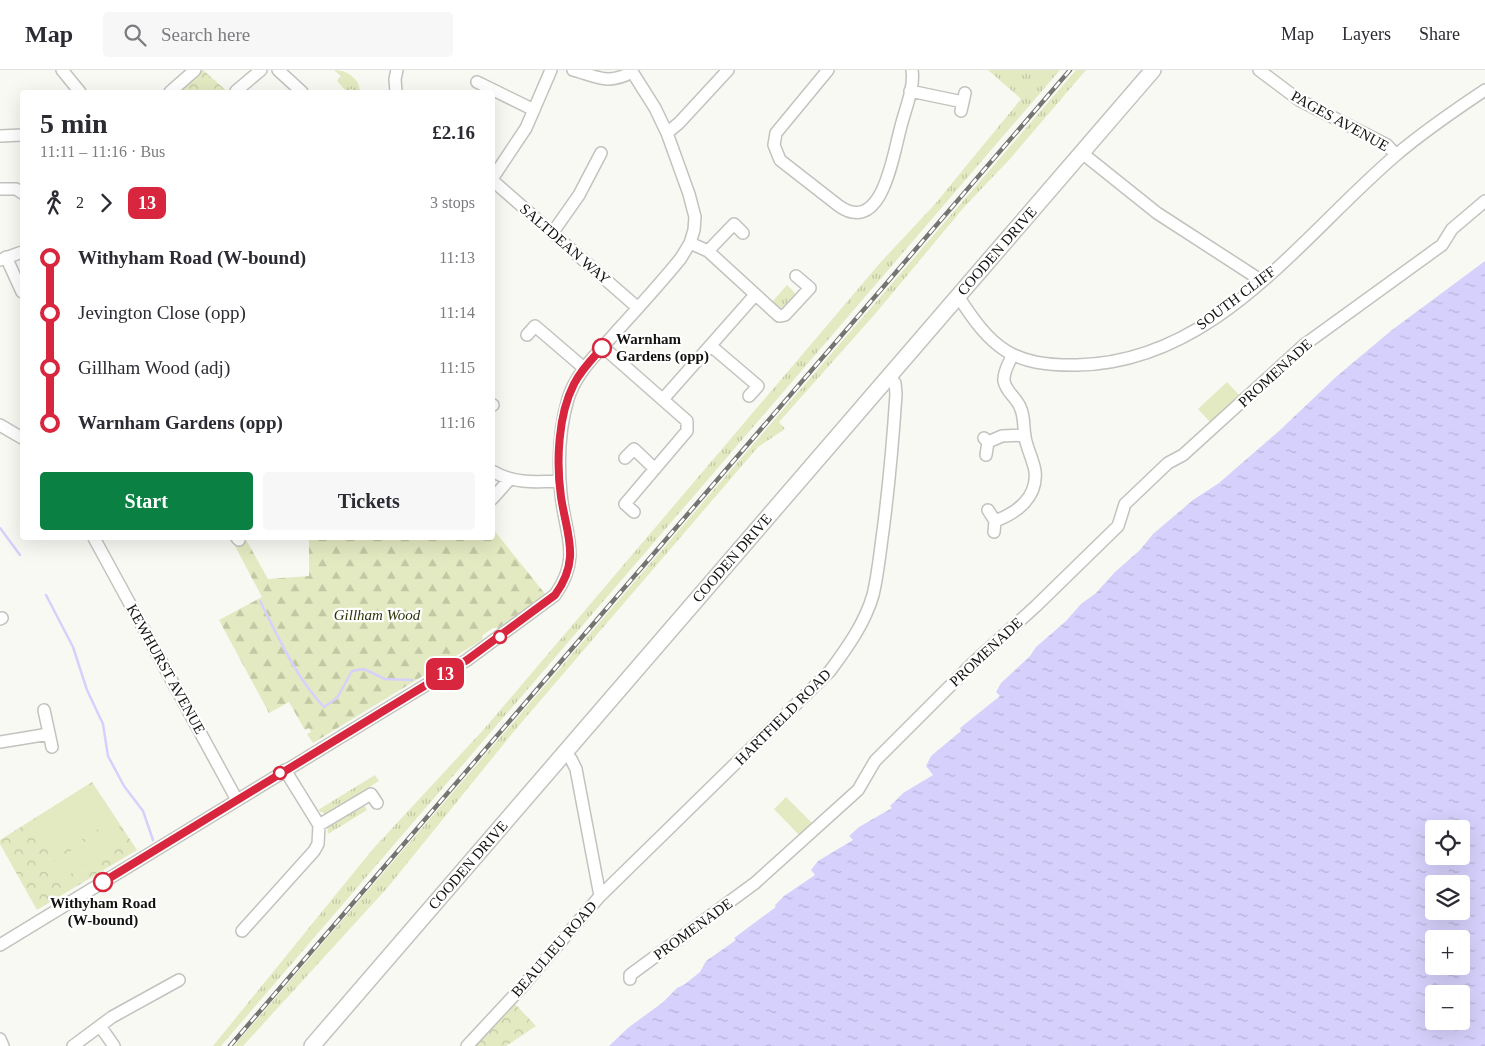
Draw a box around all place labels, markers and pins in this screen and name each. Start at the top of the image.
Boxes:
place label: Warnham Gardens (opp) [616,331,709,365]
marker: Warnham Gardens (opp) [592,338,612,358]
unlabelled marker [493,630,507,644]
unlabelled marker [273,766,287,780]
marker: Withyham Road (W-bound) [93,872,113,892]
place label: Withyham Road (W-bound) [50,895,157,929]

